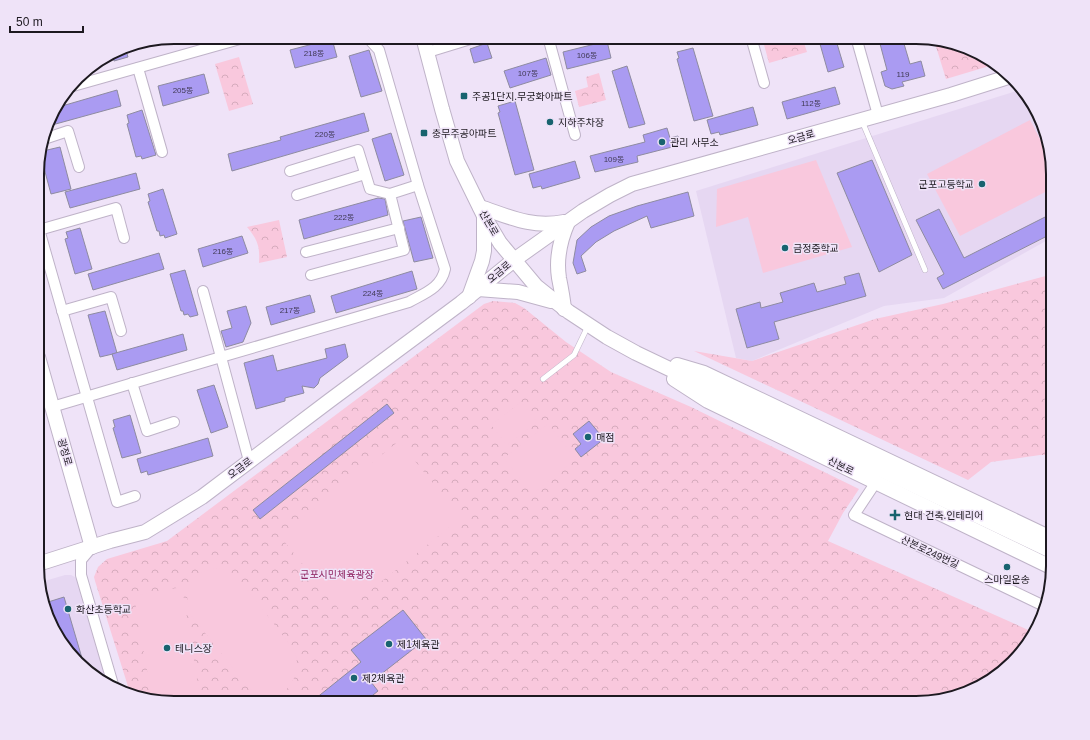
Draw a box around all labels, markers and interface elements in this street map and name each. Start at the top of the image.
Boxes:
scale bar [10,8,83,34]
text: 50 m [16,15,43,29]
house number: 218동 [304,49,324,58]
house number: 106동 [577,51,597,60]
house number: 107동 [518,69,538,78]
house number: 119 [897,70,910,79]
house number: 205동 [173,86,193,95]
marker: 주공1단지.무궁화아파트 [459,91,469,101]
place label: 주공1단지.무궁화아파트 [472,91,572,102]
house number: 112동 [801,99,821,108]
marker: 지하주차장 [545,117,555,127]
place label: 지하주차장 [558,117,604,128]
marker: 충무주공아파트 [419,128,429,138]
place label: 충무주공아파트 [432,128,496,139]
street label: 오금로 [786,128,816,146]
house number: 220동 [315,130,335,139]
marker: 관리 사무소 [657,137,667,147]
place label: 관리 사무소 [670,137,719,148]
house number: 109동 [604,155,624,164]
place label: 군포고등학교 [919,179,974,190]
marker: 군포고등학교 [977,179,987,189]
street label: 산본로 [477,208,501,238]
house number: 222동 [334,213,354,222]
marker: 금정중학교 [780,243,790,253]
place label: 금정중학교 [793,243,839,254]
house number: 216동 [213,247,233,256]
street label: 오금로 [485,259,513,285]
house number: 224동 [363,289,383,298]
house number: 217동 [280,306,300,315]
marker: 매점 [583,432,593,442]
place label: 매점 [596,432,614,443]
street label: 광정로 [56,437,74,467]
street label: 오금로 [226,455,254,481]
street label: 산본로 [826,455,856,477]
marker: 현대 건축.인테리어 [889,509,901,521]
place label: 현대 건축.인테리어 [904,510,983,521]
street label: 산본로249번길 [899,534,961,570]
marker: 스마일운송 [1002,562,1012,572]
park label: 군포시민체육광장 [300,569,374,580]
place label: 스마일운송 [984,574,1030,585]
marker: 화산초등학교 [63,604,73,614]
place label: 화산초등학교 [76,604,131,615]
marker: 제1체육관 [384,639,394,649]
place label: 제1체육관 [397,639,440,650]
marker: 테니스장 [162,643,172,653]
place label: 테니스장 [175,643,212,654]
marker: 제2체육관 [349,673,359,683]
place label: 제2체육관 [362,673,405,684]

